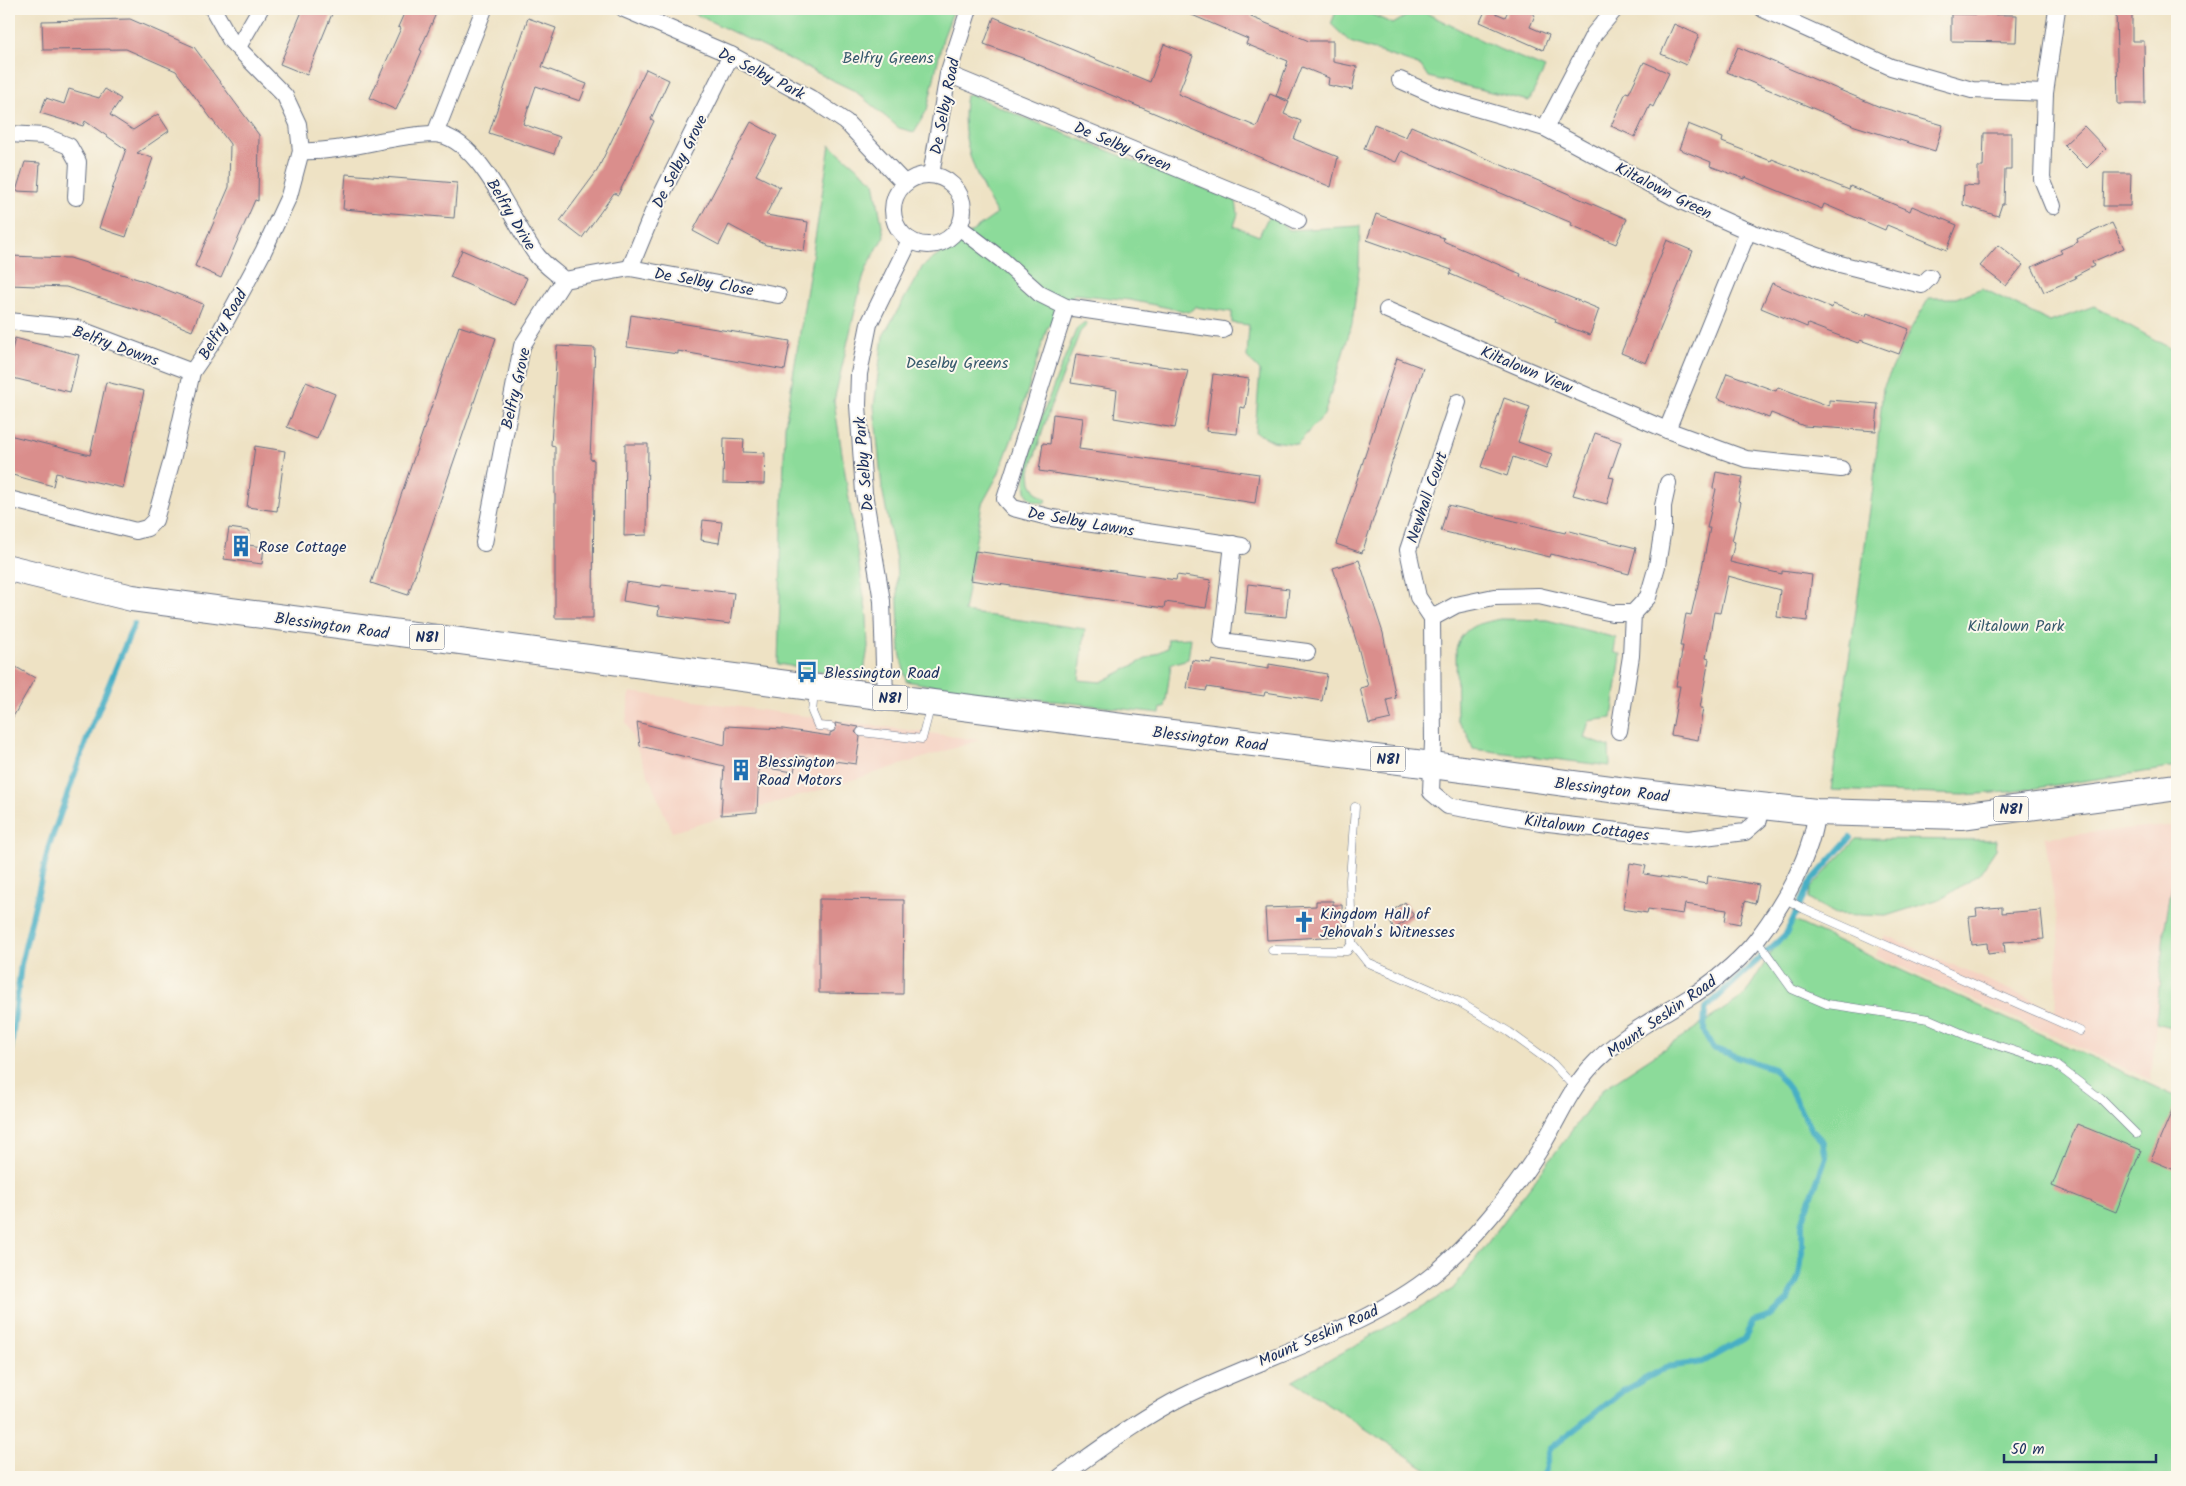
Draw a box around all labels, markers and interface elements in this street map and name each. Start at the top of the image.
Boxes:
street label: De Selby Park [713,42,810,107]
park label: Belfry Greens [842,46,934,71]
street label: De Selby Road [924,55,967,157]
street label: De Selby Grove [646,110,715,213]
street label: De Selby Green [1070,116,1175,179]
street label: Kiltalown Green [1611,156,1716,226]
street label: Belfry Drive [479,174,542,255]
street label: De Selby Close [652,261,755,304]
street label: Belfry Road [192,284,255,365]
street label: Belfry Downs [69,319,162,374]
street label: Kiltalown View [1476,340,1577,401]
street label: Belfry Grove [495,345,538,432]
park label: Deselby Greens [906,351,1008,376]
street label: De Selby Park [848,415,881,512]
street label: Newhall Court [1400,448,1455,547]
street label: De Selby Lawns [1025,501,1136,544]
building icon: Rose Cottage [228,533,254,559]
place label: Rose Cottage [258,535,347,560]
street label: Blessington Road [273,606,392,647]
park label: Kiltalown Park [1968,614,2065,639]
road number: N81 [410,624,444,650]
bus stop icon: Blessington Road [794,659,820,685]
place label: Blessington Road [824,661,940,686]
road number: N81 [872,686,908,710]
street label: Blessington Road [1151,720,1270,759]
road number: N81 [1370,746,1406,772]
place label: Blessington Road Motors [758,750,842,793]
building icon: Blessington Road Motors [728,757,754,783]
street label: Blessington Road [1553,771,1672,810]
road number: N81 [1994,796,2028,822]
street label: Kiltalown Cottages [1523,808,1651,849]
place label: Kingdom Hall of Jehovah's Witnesses [1320,902,1455,945]
church icon: Kingdom Hall of Jehovah's Witnesses [1291,909,1317,935]
street label: Mount Seskin Road [1602,969,1723,1065]
street label: Mount Seskin Road [1254,1298,1384,1374]
scale bar [2004,1431,2156,1463]
text: 50 m [2011,1438,2045,1462]

